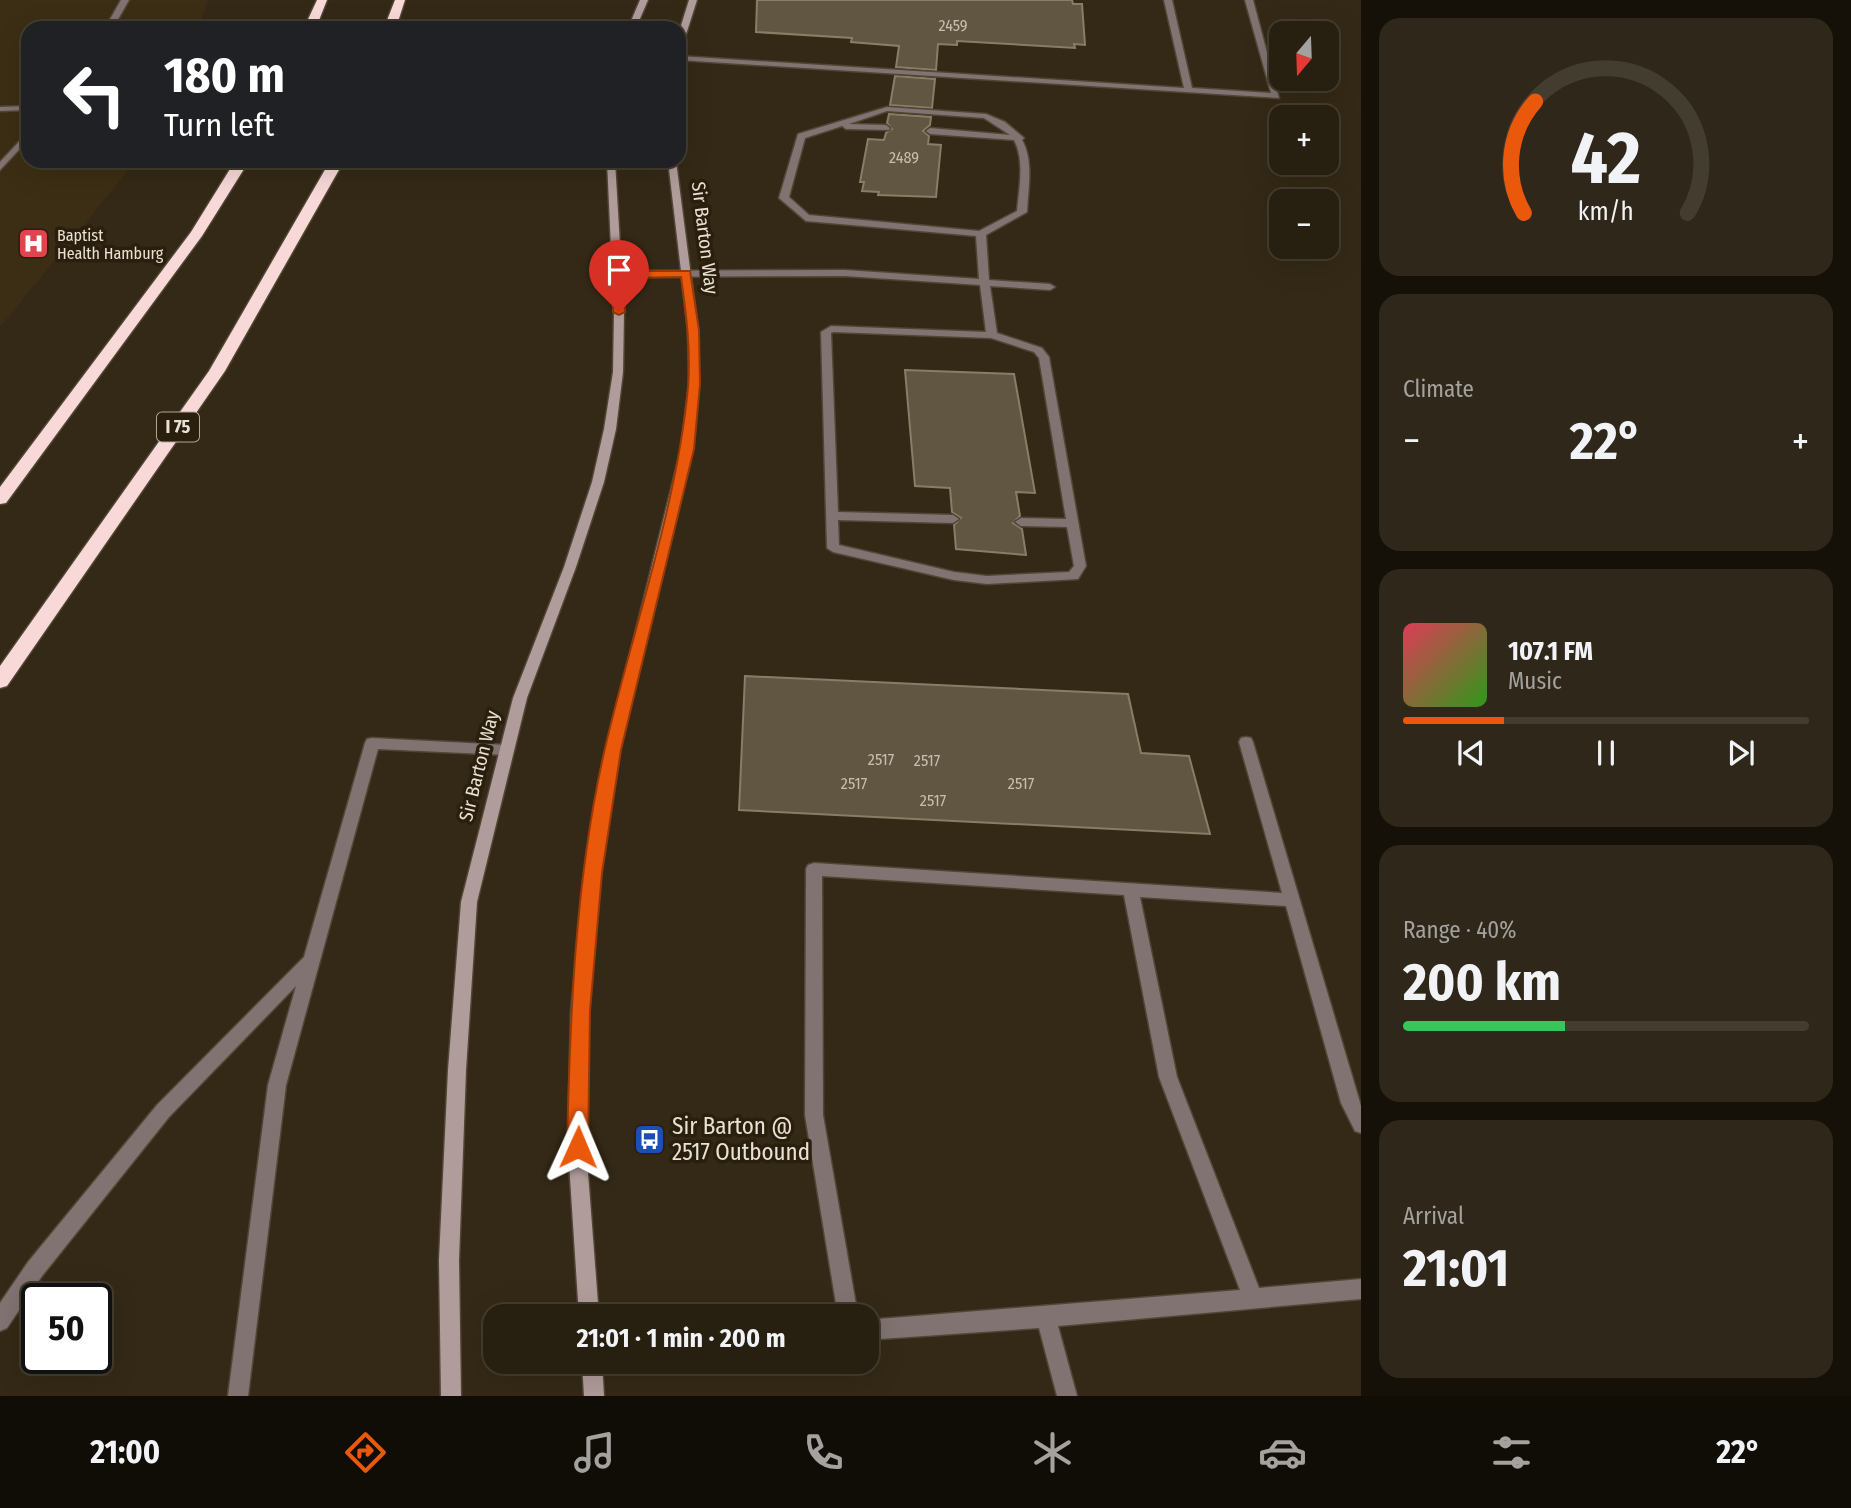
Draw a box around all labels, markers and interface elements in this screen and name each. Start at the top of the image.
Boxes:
house number: 2459 [938,16,968,35]
north arrow [1269,21,1339,91]
map controls [1269,21,1339,259]
text: 180 m [164,46,285,105]
icon: left [49,49,140,140]
button: + [1269,105,1339,175]
text: Turn left [164,106,274,144]
text: 42 [1571,115,1641,202]
house number: 2489 [889,148,919,167]
street label: Sir Barton Way [687,180,723,296]
button: − [1269,189,1339,259]
text: km/h [1578,197,1634,227]
place label: Baptist Health Hamburg [57,226,164,263]
hospital icon: Baptist Health Hamburg [17,227,51,261]
pin [589,240,649,312]
icon: arrive [600,251,638,289]
text: Climate [1403,375,1474,403]
text: 22° [1570,410,1642,473]
road number: I 75 [157,412,199,442]
text: − [1403,418,1420,464]
text: + [1792,418,1809,464]
text: 107.1 FM [1508,636,1593,667]
text: Music [1508,667,1562,695]
street label: Sir Barton Way [454,708,504,824]
icon: previous [1452,734,1490,772]
icon: pause [1587,734,1625,772]
icon: next [1722,734,1760,772]
house number: 2517 [868,750,895,769]
house number: 2517 [914,751,941,770]
house number: 2517 [841,774,868,793]
house number: 2517 [1008,774,1035,793]
house number: 2517 [920,791,947,810]
text: Range · 40% [1403,916,1517,944]
text: 200 km [1403,951,1561,1014]
position arrow [541,1110,615,1184]
place label: Sir Barton @ 2517 Outbound [672,1112,810,1166]
bus stop icon: Sir Barton @ 2517 Outbound [632,1122,666,1156]
text: Arrival [1403,1202,1464,1230]
text: 21:01 [1403,1237,1509,1300]
speed limit sign: 50 [21,1283,112,1374]
text: 21:01 · 1 min · 200 m [577,1323,786,1354]
icon: directions [341,1428,390,1477]
icon: music [570,1428,619,1477]
icon: phone [799,1428,848,1477]
icon: climate [1028,1428,1077,1477]
icon: car [1258,1428,1307,1477]
icon: filters [1487,1428,1536,1477]
text: 21:00 [90,1433,160,1471]
text: 22° [1716,1433,1761,1471]

